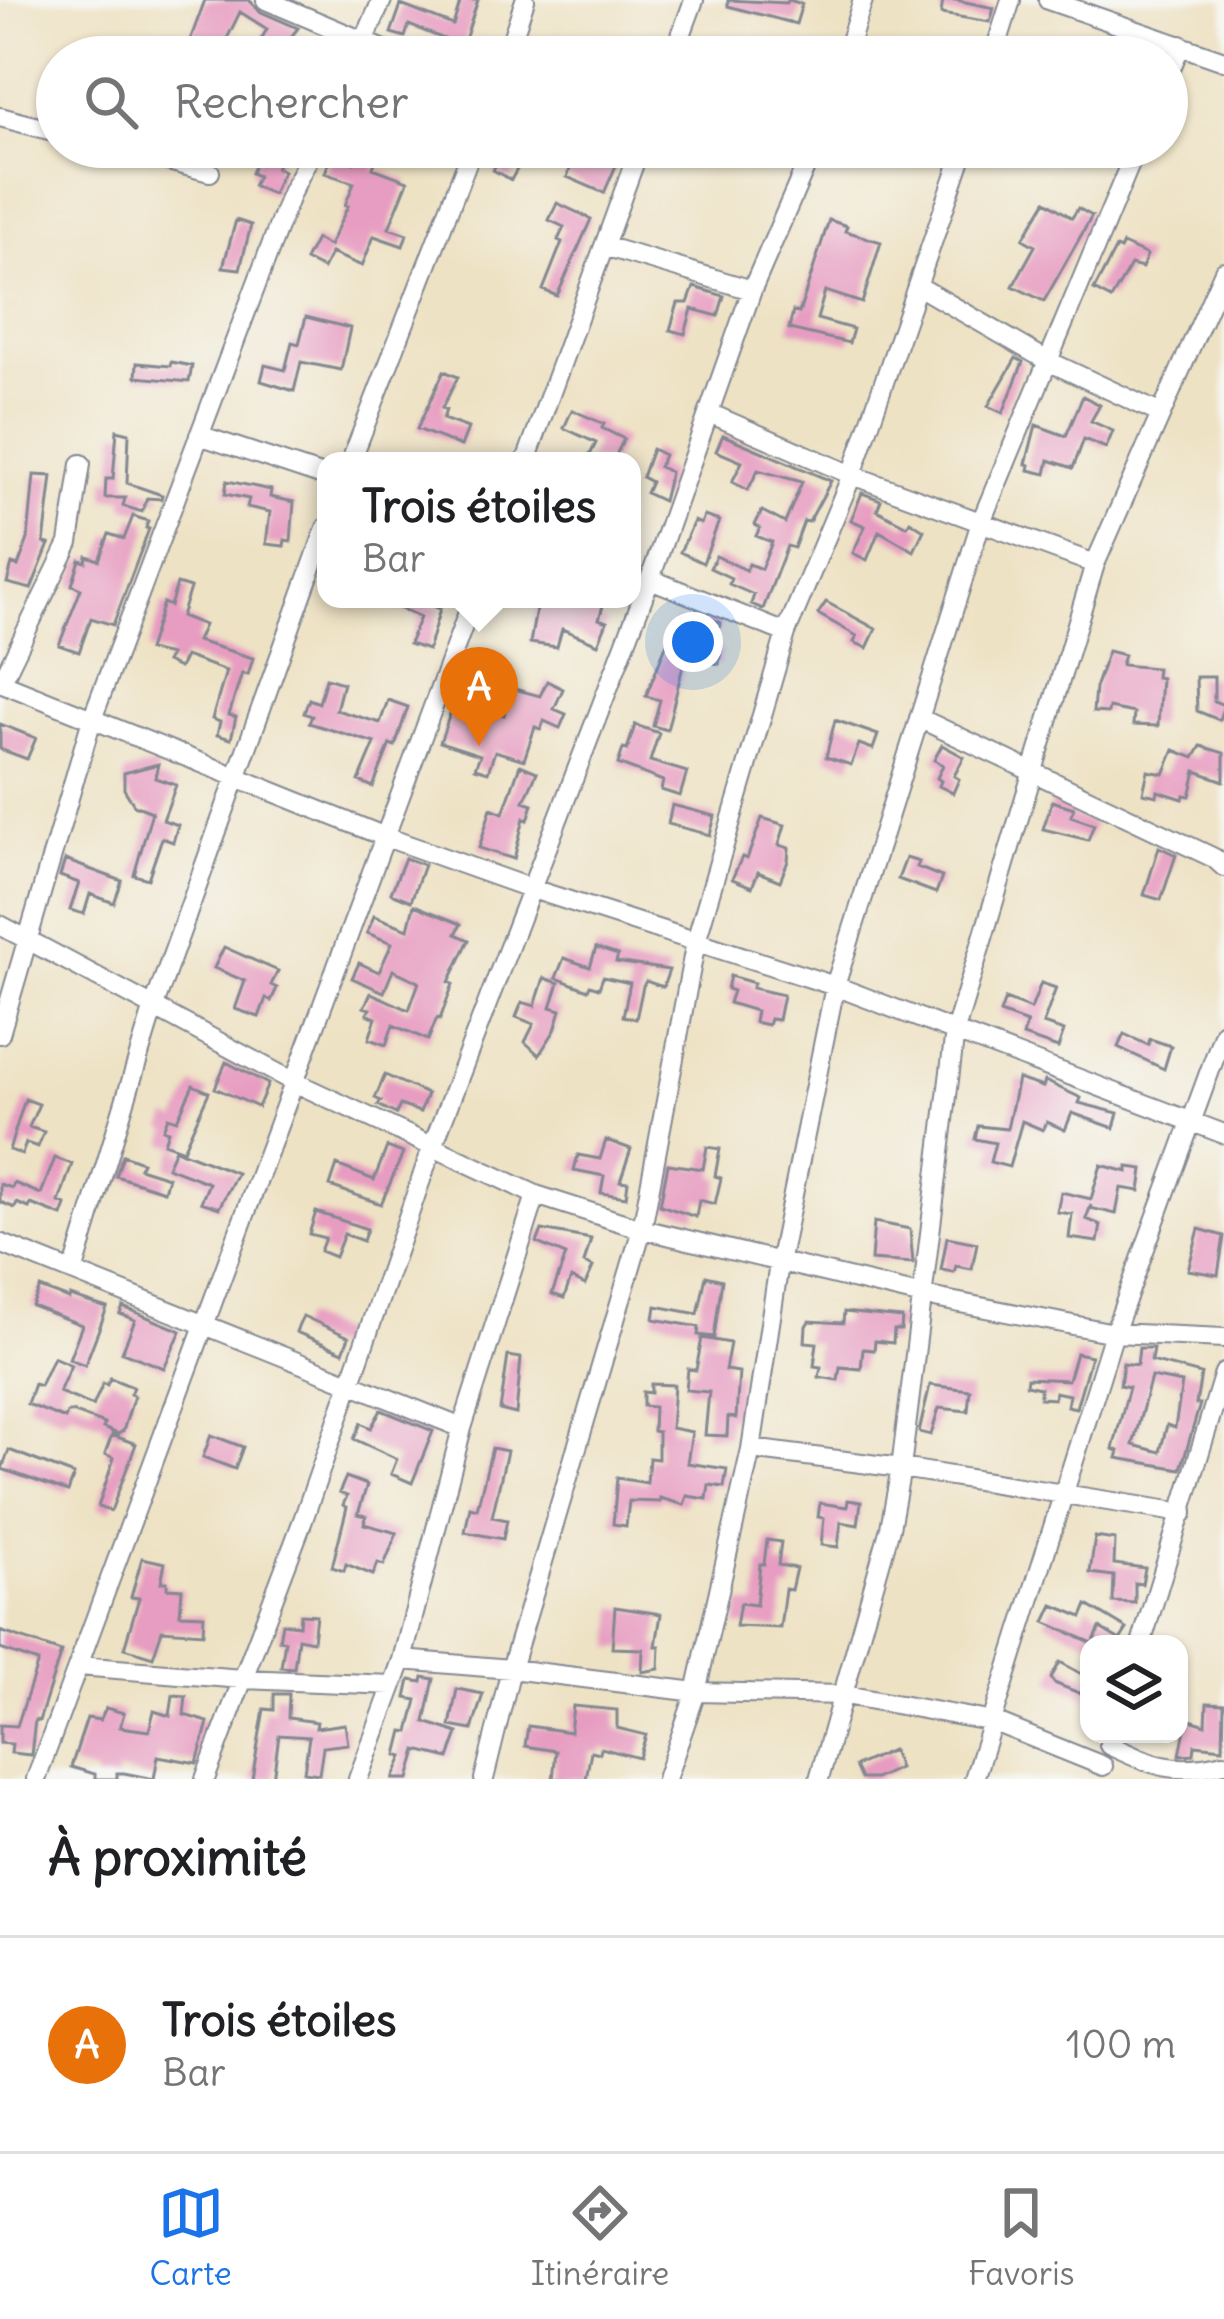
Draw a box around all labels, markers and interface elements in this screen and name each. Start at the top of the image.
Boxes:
search box [36,36,1188,168]
icon: search [78,69,144,135]
text: Rechercher [174,74,409,130]
popup [317,452,641,608]
text: Trois étoiles [362,478,596,534]
text: Bar [362,534,425,583]
your location [663,612,723,672]
pin: A [440,647,518,746]
map controls [1080,1635,1188,1743]
button: layers [1080,1635,1188,1743]
text: À proximité [48,1825,307,1889]
text: Trois étoiles [162,1992,397,2048]
text: A [74,2020,100,2069]
text: 100 m [1066,2020,1176,2069]
text: Bar [162,2048,226,2097]
tab: Carte [149,2180,232,2294]
tab: Itinéraire [531,2180,669,2294]
tab: Favoris [968,2180,1075,2294]

